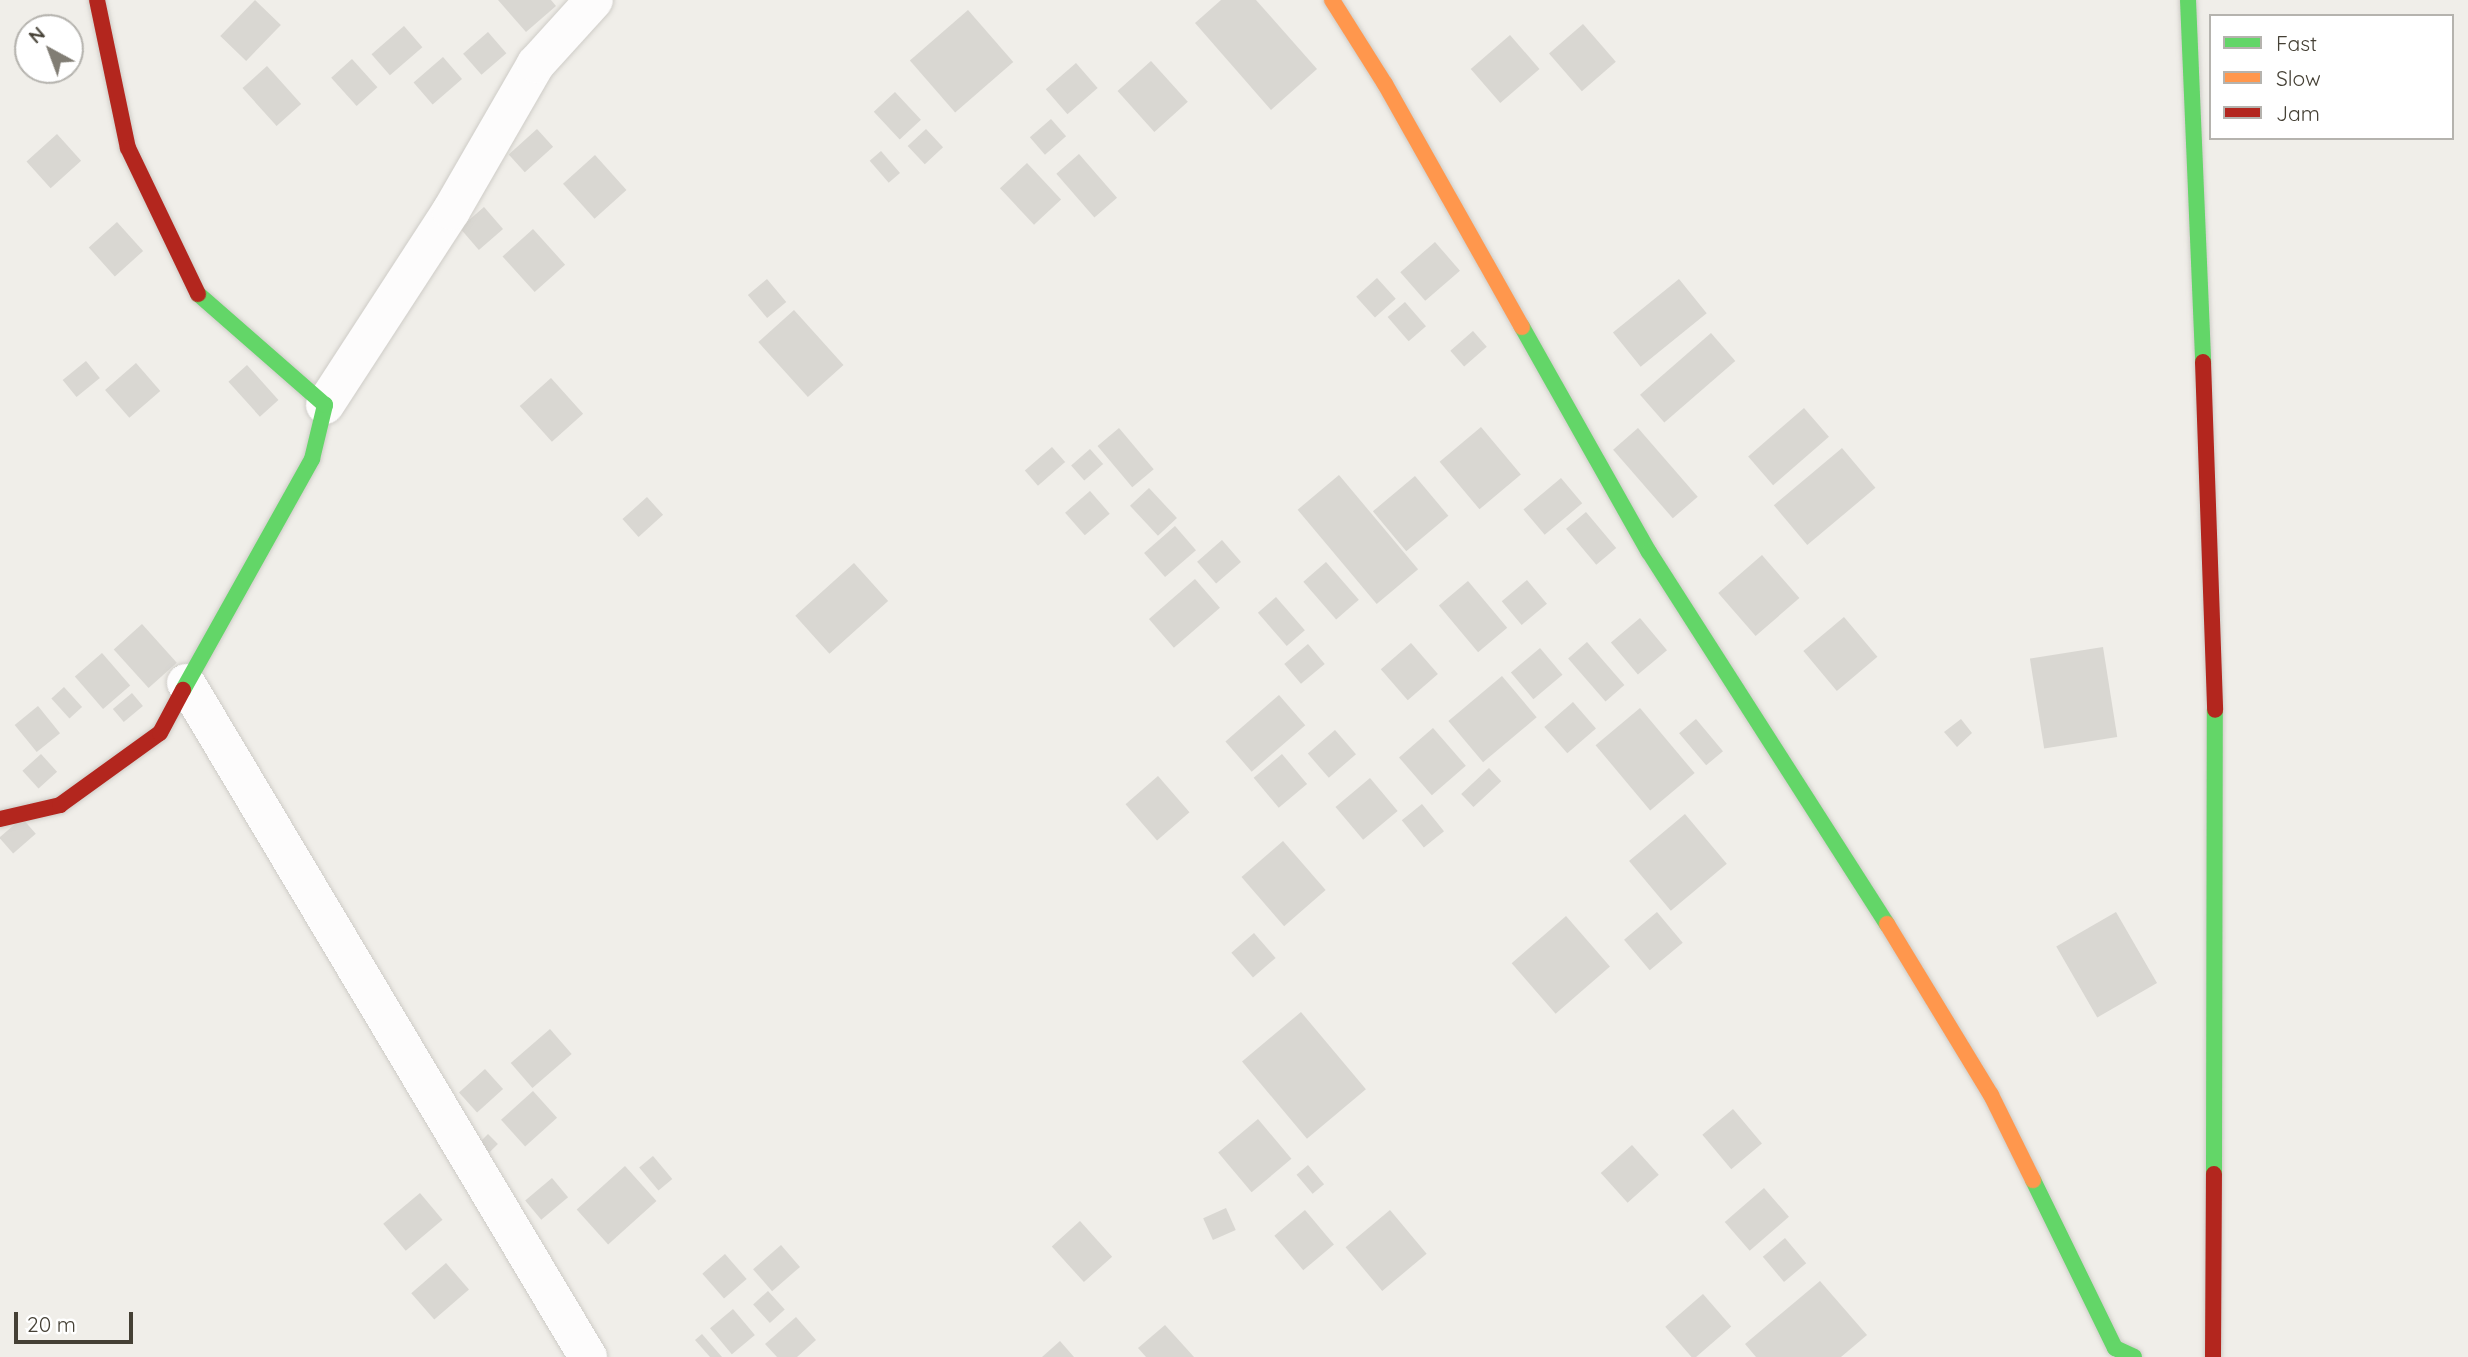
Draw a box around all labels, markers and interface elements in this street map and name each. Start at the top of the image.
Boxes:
north arrow [14,14,84,84]
legend [2209,14,2454,140]
text: N [23,21,50,48]
text: Fast [2276,30,2317,56]
text: Slow [2276,65,2321,91]
text: Jam [2276,100,2320,126]
scale bar [18,1298,136,1342]
text: 20 m [27,1311,76,1337]

